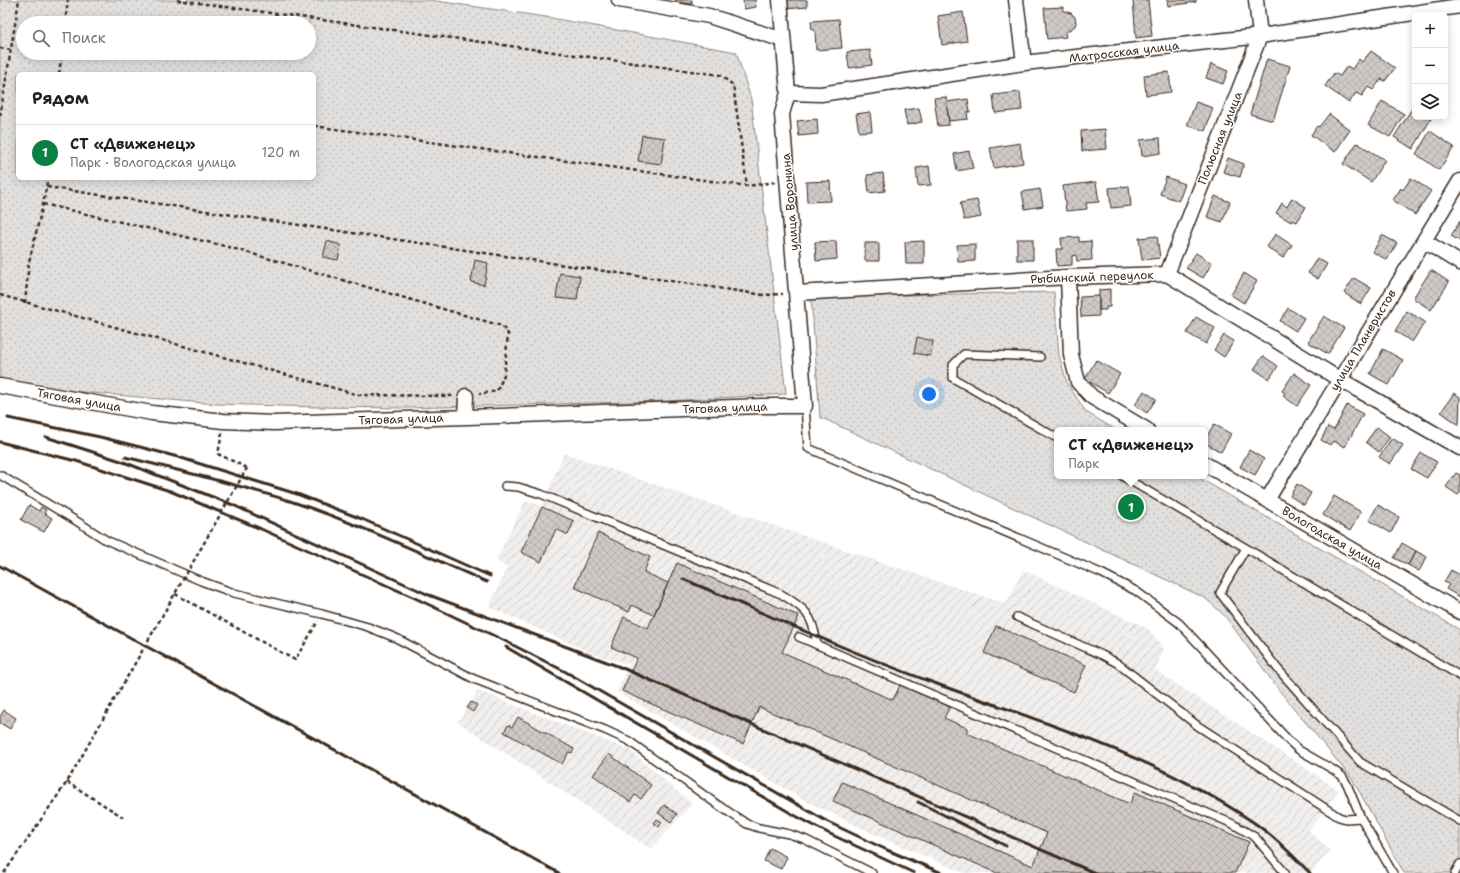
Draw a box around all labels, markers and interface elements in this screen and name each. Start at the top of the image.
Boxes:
map controls [1412,12,1448,120]
button: + [1412,12,1448,48]
search box [16,16,316,60]
icon: search [30,27,52,49]
text: Поиск [62,28,106,48]
street label: Матросская улица [1068,37,1181,67]
button: − [1412,48,1448,84]
button: layers [1412,84,1448,120]
text: Рядом [32,87,89,109]
street label: Полюсная улица [1194,89,1246,187]
text: СТ «Движенец» [70,134,195,154]
text: 1 [42,144,48,161]
text: 120 m [262,144,300,161]
street label: улица Воронина [778,152,802,251]
text: Парк · Вологодская улица [70,154,236,171]
street label: Рыбинский переулок [1030,267,1155,287]
street label: улица Планеристов [1326,286,1400,394]
your location [919,384,939,404]
street label: Тяговая улица [36,385,123,415]
street label: Тяговая улица [682,398,768,417]
street label: Тяговая улица [358,409,444,428]
popup [1054,427,1208,479]
text: СТ «Движенец» [1068,435,1194,455]
text: Парк [1068,455,1099,472]
pin: 1 [1118,492,1144,522]
street label: Вологодская улица [1279,503,1386,574]

